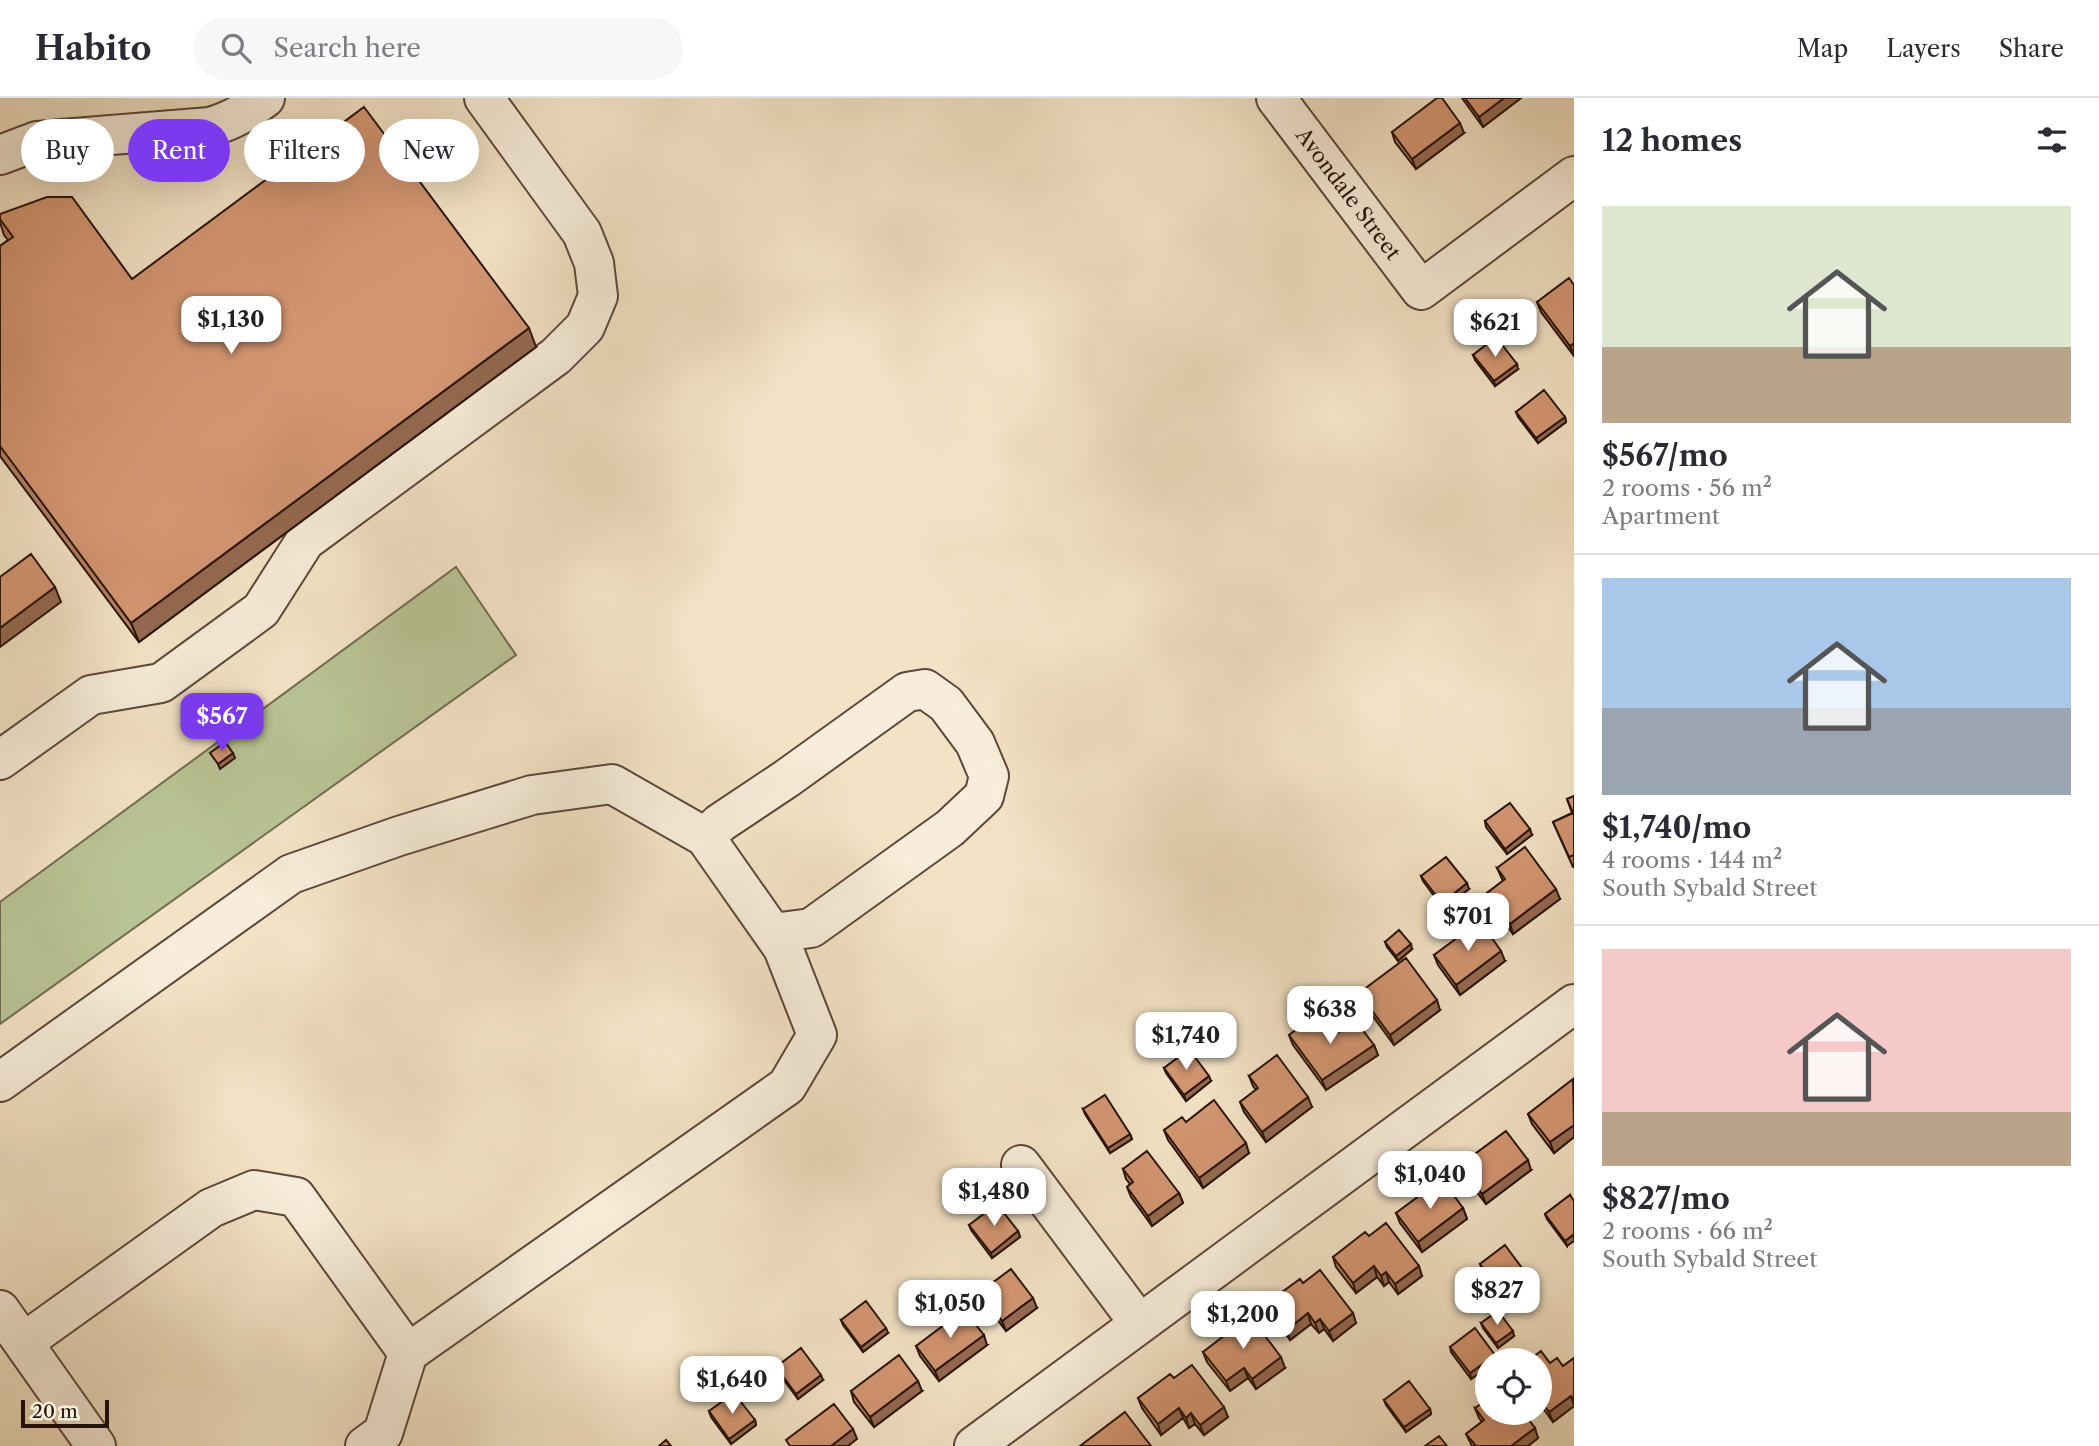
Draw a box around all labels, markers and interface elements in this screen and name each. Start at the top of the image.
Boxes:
search box [193,17,683,80]
text: Habito [35,28,151,69]
icon: search [217,29,255,67]
text: Search here [273,32,421,64]
text: Map [1797,34,1848,63]
text: Layers [1886,34,1961,63]
text: Share [1999,34,2064,63]
chip: Buy [21,119,114,182]
chip: Rent [128,119,230,182]
chip: Filters [244,119,365,182]
chip: New [379,119,479,182]
icon: filters [2033,121,2071,159]
street label: Avondale Street [1290,122,1406,265]
text: 12 homes [1602,122,1742,159]
icon: home [1774,251,1900,377]
pin: $1,130 [174,296,288,356]
pin: $621 [1454,300,1536,359]
text: $1,130 [197,305,265,333]
text: $621 [1470,308,1520,336]
text: $567/mo [1602,437,1728,474]
text: 2 rooms · 56 m² [1602,474,1772,502]
text: Apartment [1602,502,1720,530]
icon: home [1774,623,1900,749]
pin: $567 [181,694,263,753]
text: $567 [196,702,248,730]
text: $1,740/mo [1602,809,1751,846]
text: 4 rooms · 144 m² [1602,846,1782,874]
text: South Sybald Street [1602,874,1817,902]
pin: $701 [1427,894,1509,953]
text: $701 [1443,902,1493,930]
pin: $638 [1289,986,1371,1046]
icon: home [1774,994,1900,1120]
text: $638 [1303,995,1357,1023]
pin: $1,740 [1129,1012,1243,1072]
text: $1,740 [1152,1021,1220,1049]
pin: $1,040 [1373,1152,1487,1211]
text: $1,040 [1394,1160,1466,1188]
pin: $1,480 [937,1168,1051,1228]
text: $1,480 [958,1177,1030,1205]
text: $827/mo [1602,1180,1730,1217]
text: 2 rooms · 66 m² [1602,1217,1773,1245]
text: South Sybald Street [1602,1245,1817,1273]
pin: $827 [1456,1268,1538,1327]
text: $827 [1471,1276,1523,1304]
pin: $1,050 [893,1280,1007,1340]
text: $1,050 [914,1289,986,1317]
pin: $1,200 [1186,1292,1300,1351]
text: $1,200 [1207,1300,1279,1328]
map controls [1475,1348,1552,1425]
button: locate [1475,1348,1552,1425]
pin: $1,640 [675,1356,789,1416]
text: $1,640 [696,1365,768,1393]
scale bar [21,1397,108,1429]
text: 20 m [32,1400,78,1423]

